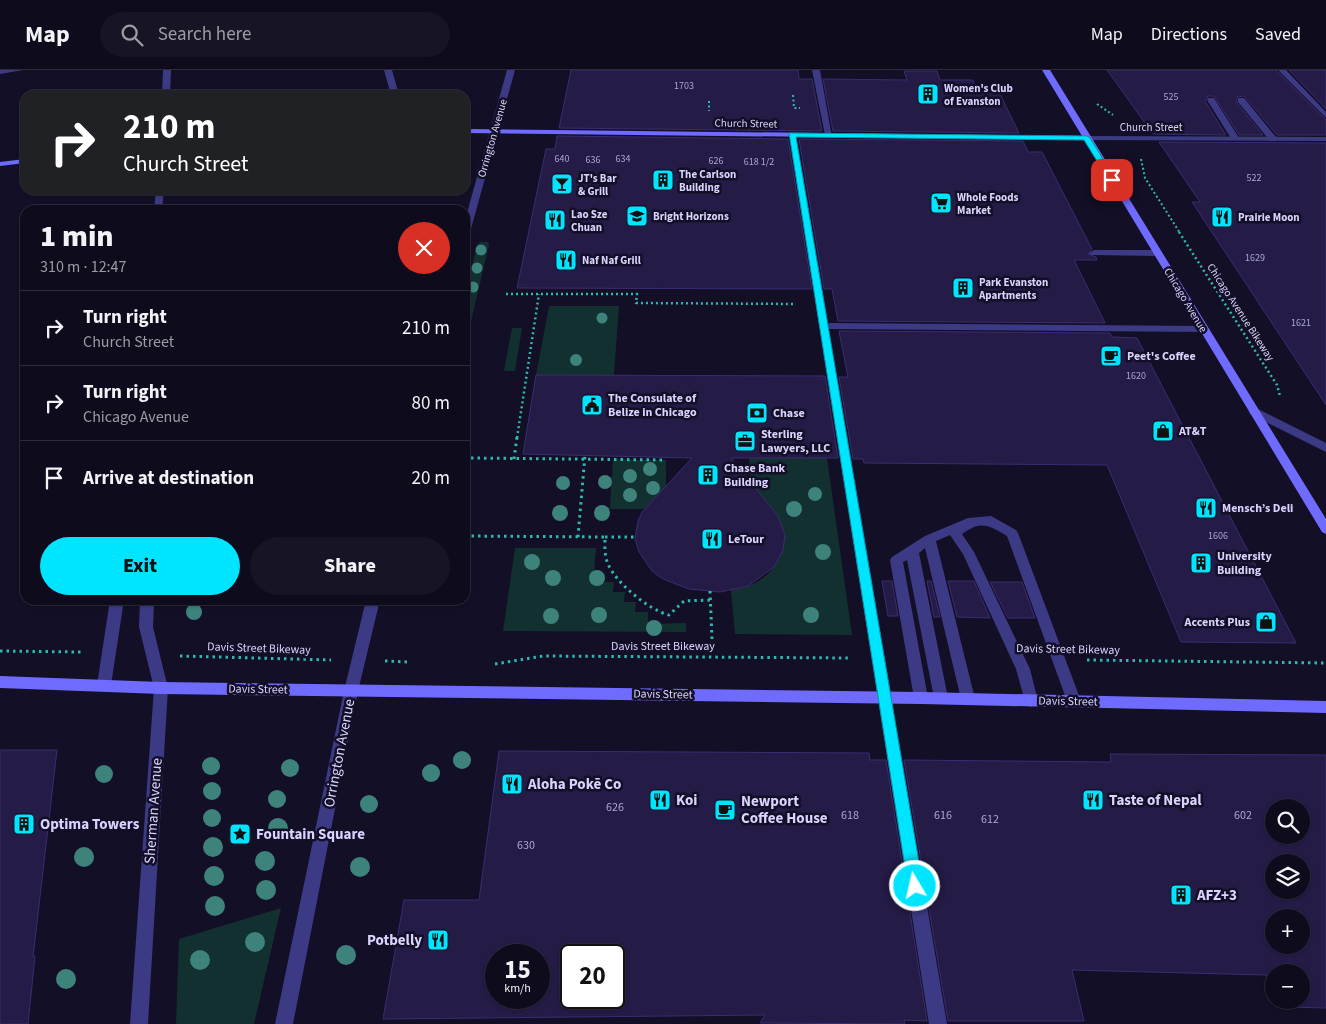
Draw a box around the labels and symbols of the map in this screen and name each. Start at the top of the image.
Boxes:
house number: 1703 [674,79,694,93]
place label: Women's Club of Evanston [944,81,1013,109]
building icon: Women's Club of Evanston [916,82,940,106]
house number: 525 [1164,90,1178,104]
street label: Orrington Avenue [474,97,511,179]
street label: Church Street [715,115,778,132]
street label: Church Street [1120,120,1183,135]
house number: 640 [555,152,569,166]
house number: 634 [616,152,630,166]
house number: 636 [586,153,600,167]
house number: 626 [709,154,723,168]
house number: 618 1/2 [744,155,774,169]
pin [1091,159,1133,201]
place label: The Carlson Building [679,167,736,195]
building icon: The Carlson Building [651,168,675,192]
place label: JT's Bar & Grill [578,171,617,199]
house number: 522 [1247,171,1261,185]
bar icon: JT's Bar & Grill [550,172,574,196]
place label: Whole Foods Market [957,190,1018,218]
supermarket icon: Whole Foods Market [929,191,953,215]
school or university icon: Bright Horizons [625,204,649,228]
restaurant icon: Prairie Moon [1210,205,1234,229]
place label: Lao Sze Chuan [571,207,608,235]
restaurant icon: Lao Sze Chuan [543,208,567,232]
place label: Bright Horizons [653,209,729,224]
place label: Prairie Moon [1238,210,1300,225]
restaurant icon: Naf Naf Grill [554,248,578,272]
house number: 1629 [1245,251,1265,265]
place label: Naf Naf Grill [582,253,642,268]
street label: Chicago Avenue Bikeway [1203,261,1278,364]
street label: Chicago Avenue [1160,265,1211,336]
place label: Park Evanston Apartments [978,275,1048,303]
building icon: Park Evanston Apartments [951,276,975,300]
house number: 1621 [1291,316,1311,330]
cafe icon: Peet's Coffee [1099,344,1123,368]
place label: Peet's Coffee [1127,348,1196,365]
house number: 1620 [1126,369,1146,383]
place label: The Consulate of Belize in Chicago [608,390,697,421]
public building icon: The Consulate of Belize in Chicago [580,393,604,417]
bank icon: Chase [745,401,769,425]
place label: Chase [773,405,805,422]
shop icon: AT&T [1151,419,1175,443]
place label: AT&T [1178,423,1207,440]
place label: Sterling Lawyers, LLC [761,426,830,457]
office icon: Sterling Lawyers, LLC [733,429,757,453]
place label: Chase Bank Building [724,460,786,491]
building icon: Chase Bank Building [696,463,720,487]
restaurant icon: Mensch’s Deli [1194,496,1218,520]
place label: Mensch’s Deli [1222,500,1293,517]
restaurant icon: LeTour [700,527,724,551]
house number: 1606 [1208,529,1228,543]
place label: LeTour [728,531,764,548]
place label: University Building [1217,548,1272,579]
building icon: University Building [1189,551,1213,575]
shop icon: Accents Plus [1254,610,1278,634]
place label: Accents Plus [1184,614,1250,631]
street label: Davis Street Bikeway [207,638,312,659]
street label: Davis Street Bikeway [611,638,715,655]
street label: Davis Street Bikeway [1016,640,1120,659]
street label: Davis Street [228,680,288,699]
street label: Davis Street [633,685,693,704]
street label: Davis Street [1038,692,1098,711]
street label: Orrington Avenue [319,697,360,809]
street label: Sherman Avenue [139,757,168,865]
restaurant icon: Aloha Pokē Co [500,772,524,796]
place label: Aloha Pokē Co [527,774,621,795]
restaurant icon: Koi [648,788,672,812]
restaurant icon: Taste of Nepal [1081,788,1105,812]
place label: Koi [676,790,697,811]
place label: Taste of Nepal [1109,790,1202,811]
place label: Newport Coffee House [741,791,828,829]
cafe icon: Newport Coffee House [713,798,737,822]
house number: 626 [606,799,624,816]
house number: 618 [841,807,859,824]
house number: 616 [934,807,952,824]
house number: 602 [1234,807,1252,824]
house number: 612 [981,811,999,828]
building icon: Optima Towers [12,812,36,836]
place label: Optima Towers [40,814,140,835]
place icon: Fountain Square [228,822,252,846]
place label: Fountain Square [256,824,365,845]
house number: 630 [517,837,535,854]
position arrow [888,859,940,911]
building icon: AFZ+3 [1169,883,1193,907]
place label: AFZ+3 [1196,885,1237,906]
restaurant icon: Potbelly [426,928,450,952]
place label: Potbelly [367,930,422,951]
speed limit sign: 20 [560,944,625,1009]

